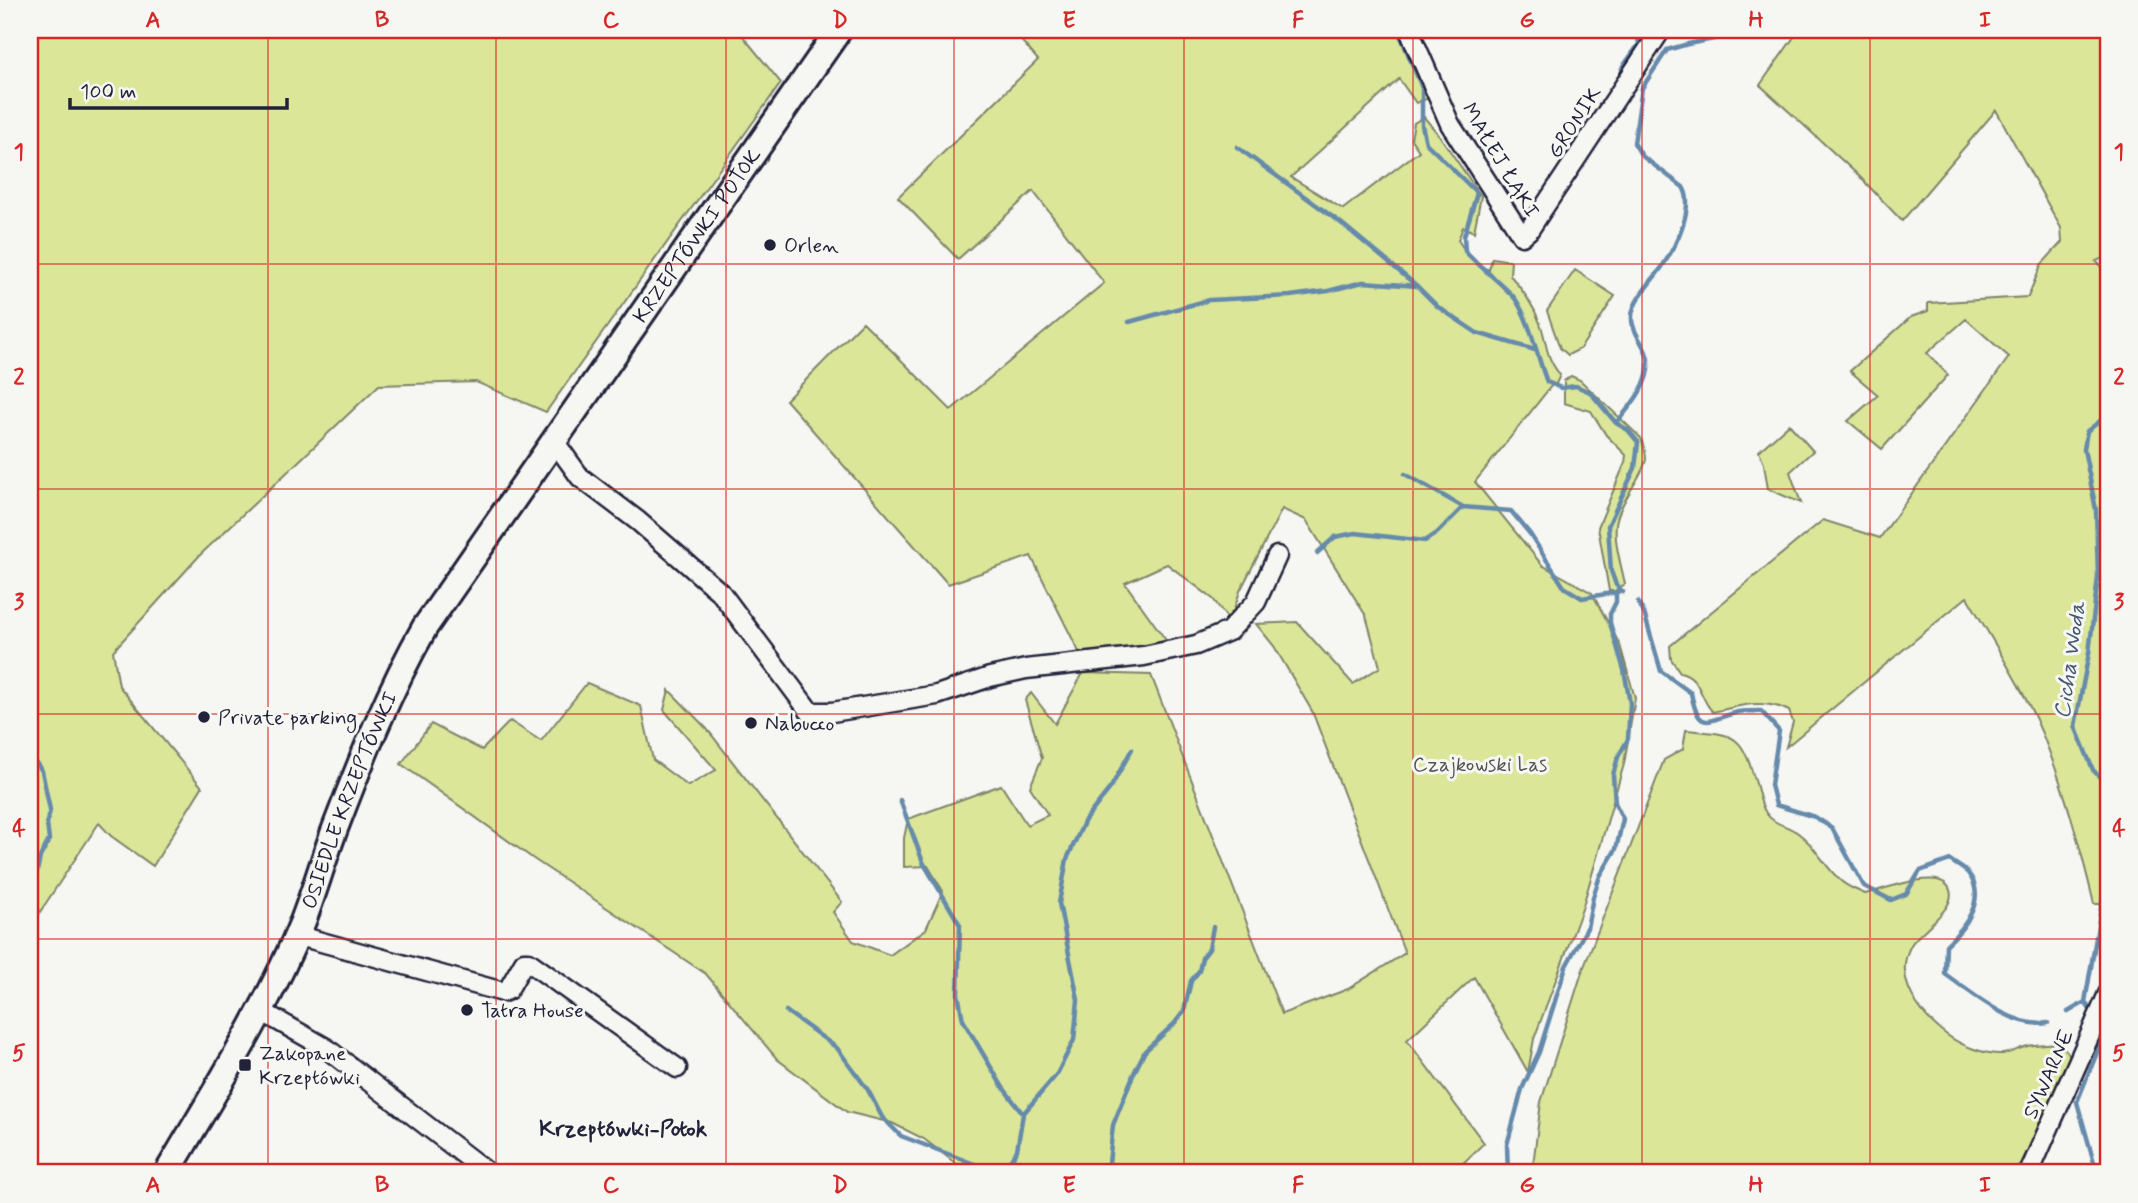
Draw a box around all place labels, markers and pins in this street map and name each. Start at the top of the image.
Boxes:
place label: Orlen [784,232,839,260]
marker: Orlen [762,237,778,253]
place label: Private parking [218,704,357,733]
marker: Private parking [196,709,212,725]
place label: Nabucco [765,710,835,738]
marker: Nabucco [743,715,759,731]
place label: Tatra House [481,997,584,1025]
marker: Tatra House [459,1002,475,1018]
place label: Zakopane Krzeptówki [259,1040,360,1092]
marker: Zakopane Krzeptówki [237,1057,253,1073]

